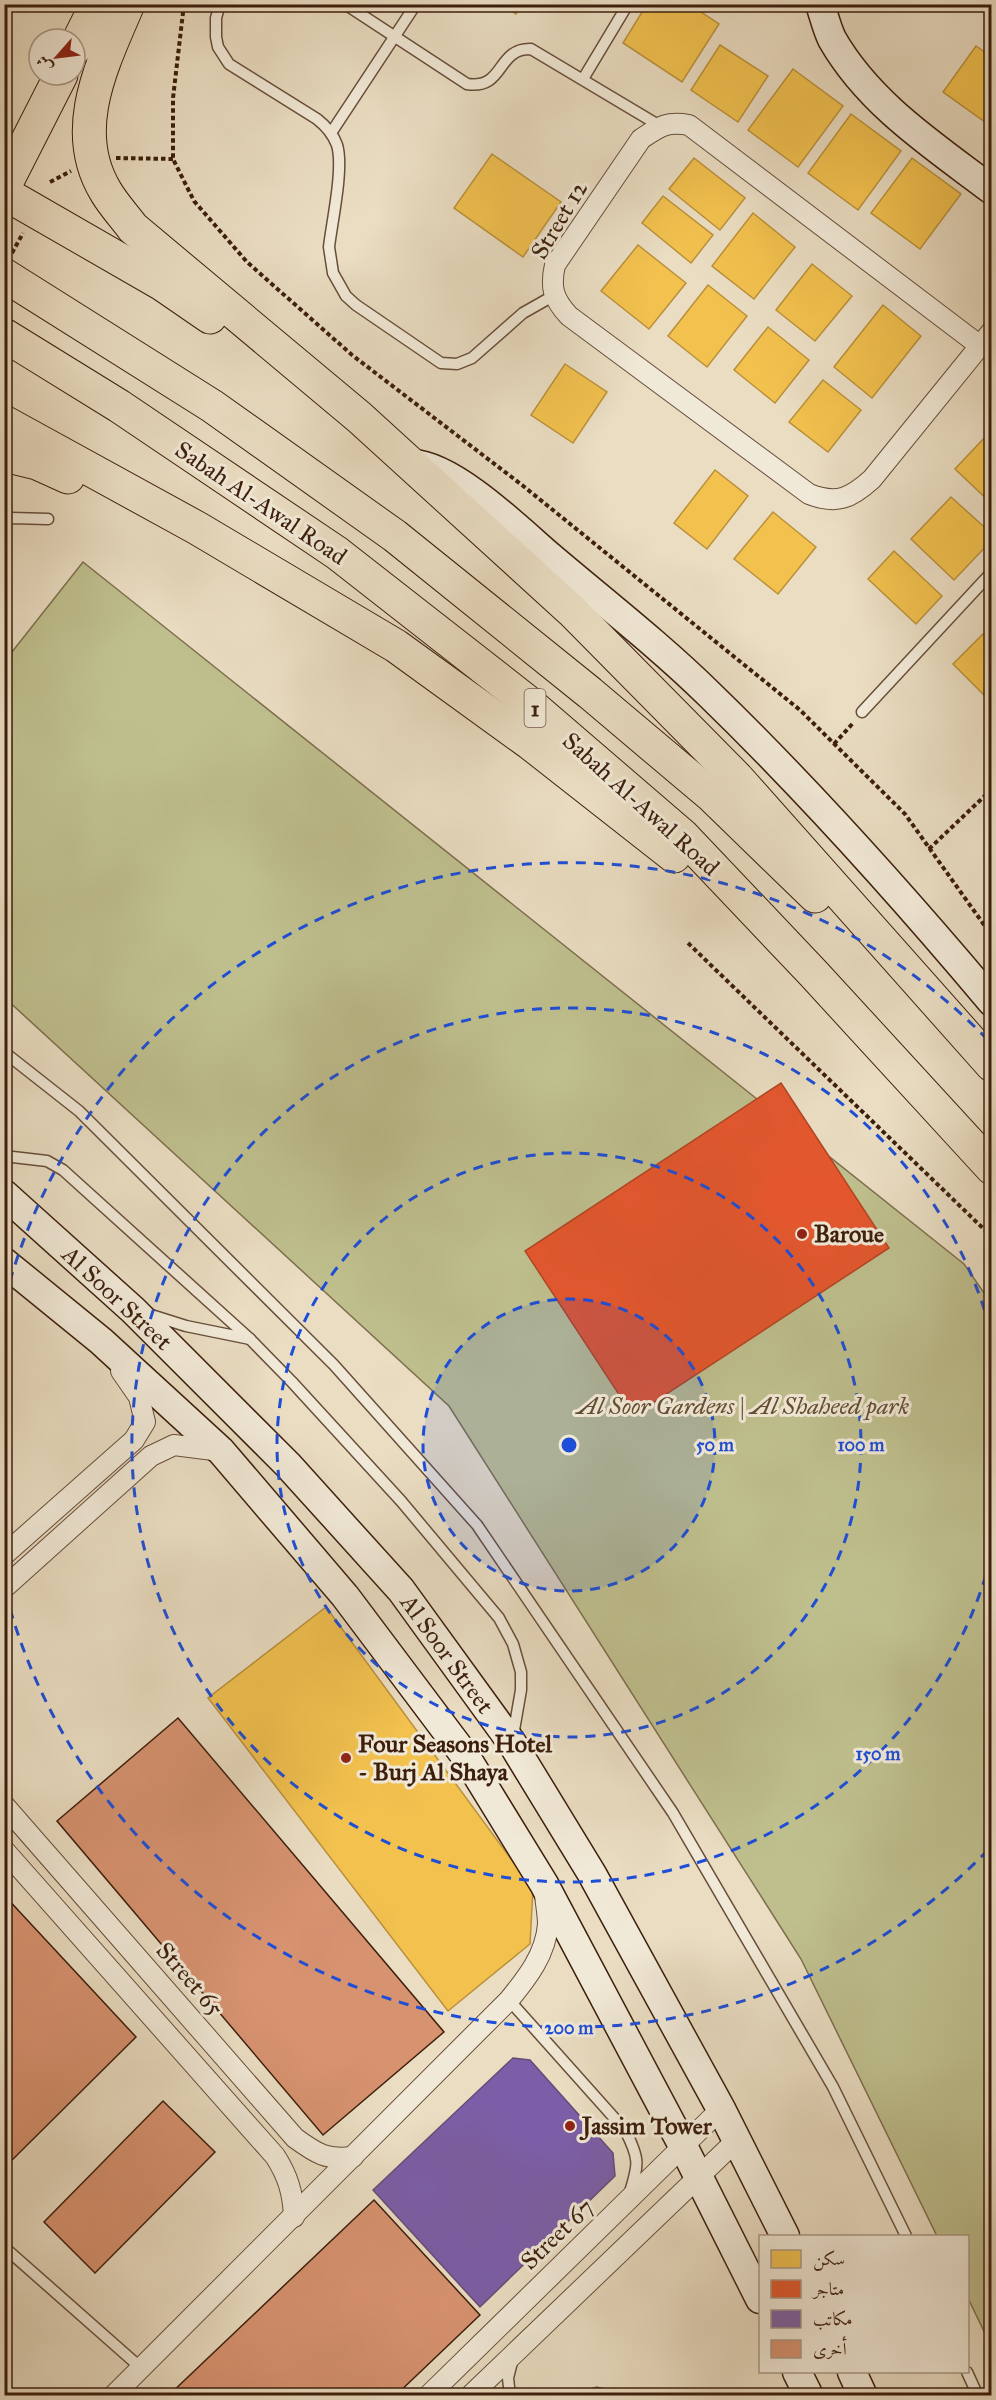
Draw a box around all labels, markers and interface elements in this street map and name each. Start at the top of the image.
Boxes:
north arrow [27,27,87,87]
text: ش [32,52,56,75]
street label: Street 12 [524,175,594,265]
street label: Sabah Al-Awal Road [169,434,353,572]
road number: 1 [524,689,546,727]
street label: Sabah Al-Awal Road [556,726,726,882]
place label: Baroue [814,1219,884,1249]
marker: Baroue [795,1227,809,1241]
street label: Al Soor Street [55,1239,179,1357]
park label: Al Soor Gardens | Al Shaheed park [574,1391,909,1421]
text: 50 m [696,1434,735,1456]
text: 100 m [838,1434,885,1456]
centre of rings [559,1435,579,1455]
street label: Al Soor Street [393,1588,501,1720]
place label: Four Seasons Hotel - Burj Al Shaya [358,1729,552,1787]
text: 150 m [856,1743,901,1765]
marker: Four Seasons Hotel - Burj Al Shaya [339,1751,353,1765]
street label: Street 65 [150,1936,230,2022]
text: 200 m [545,2017,594,2039]
place label: Jassim Tower [579,2111,713,2141]
marker: Jassim Tower [563,2119,577,2133]
street label: Street 67 [514,2192,600,2276]
legend [759,2235,969,2373]
text: سكن [813,2248,845,2271]
text: متاجر [811,2278,844,2300]
text: مكاتب [813,2308,853,2330]
text: أخرى [813,2336,848,2360]

